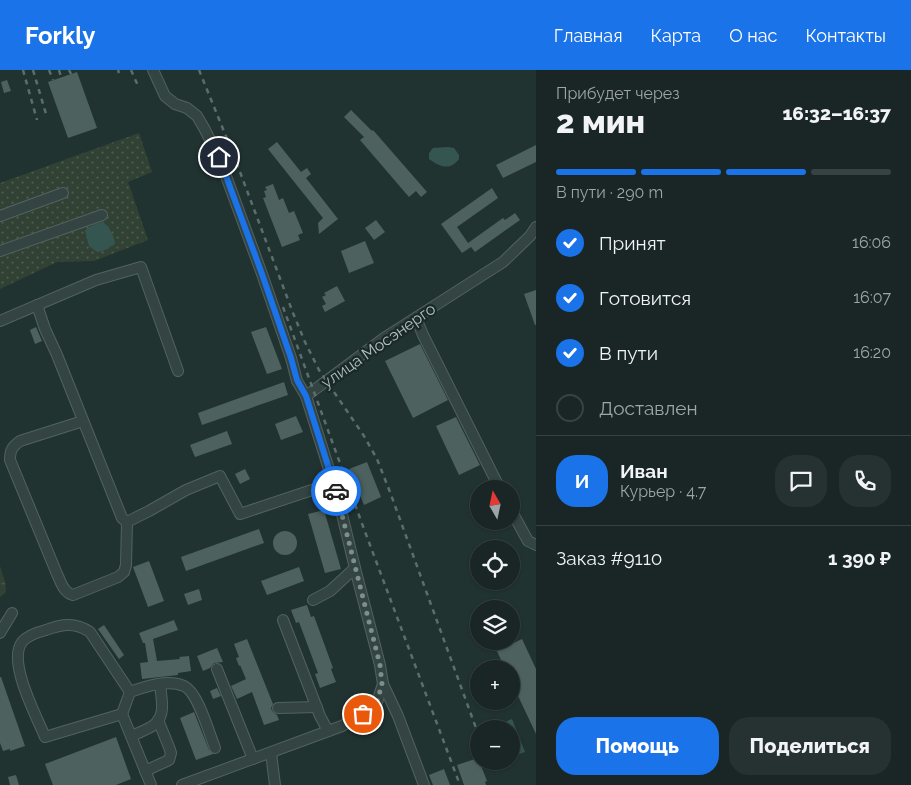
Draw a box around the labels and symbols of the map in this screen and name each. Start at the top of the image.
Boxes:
pin [198,136,240,178]
street label: улица Мосэнерго [318,299,439,392]
courier [311,466,361,516]
north arrow [470,480,520,530]
pin [342,693,384,735]

